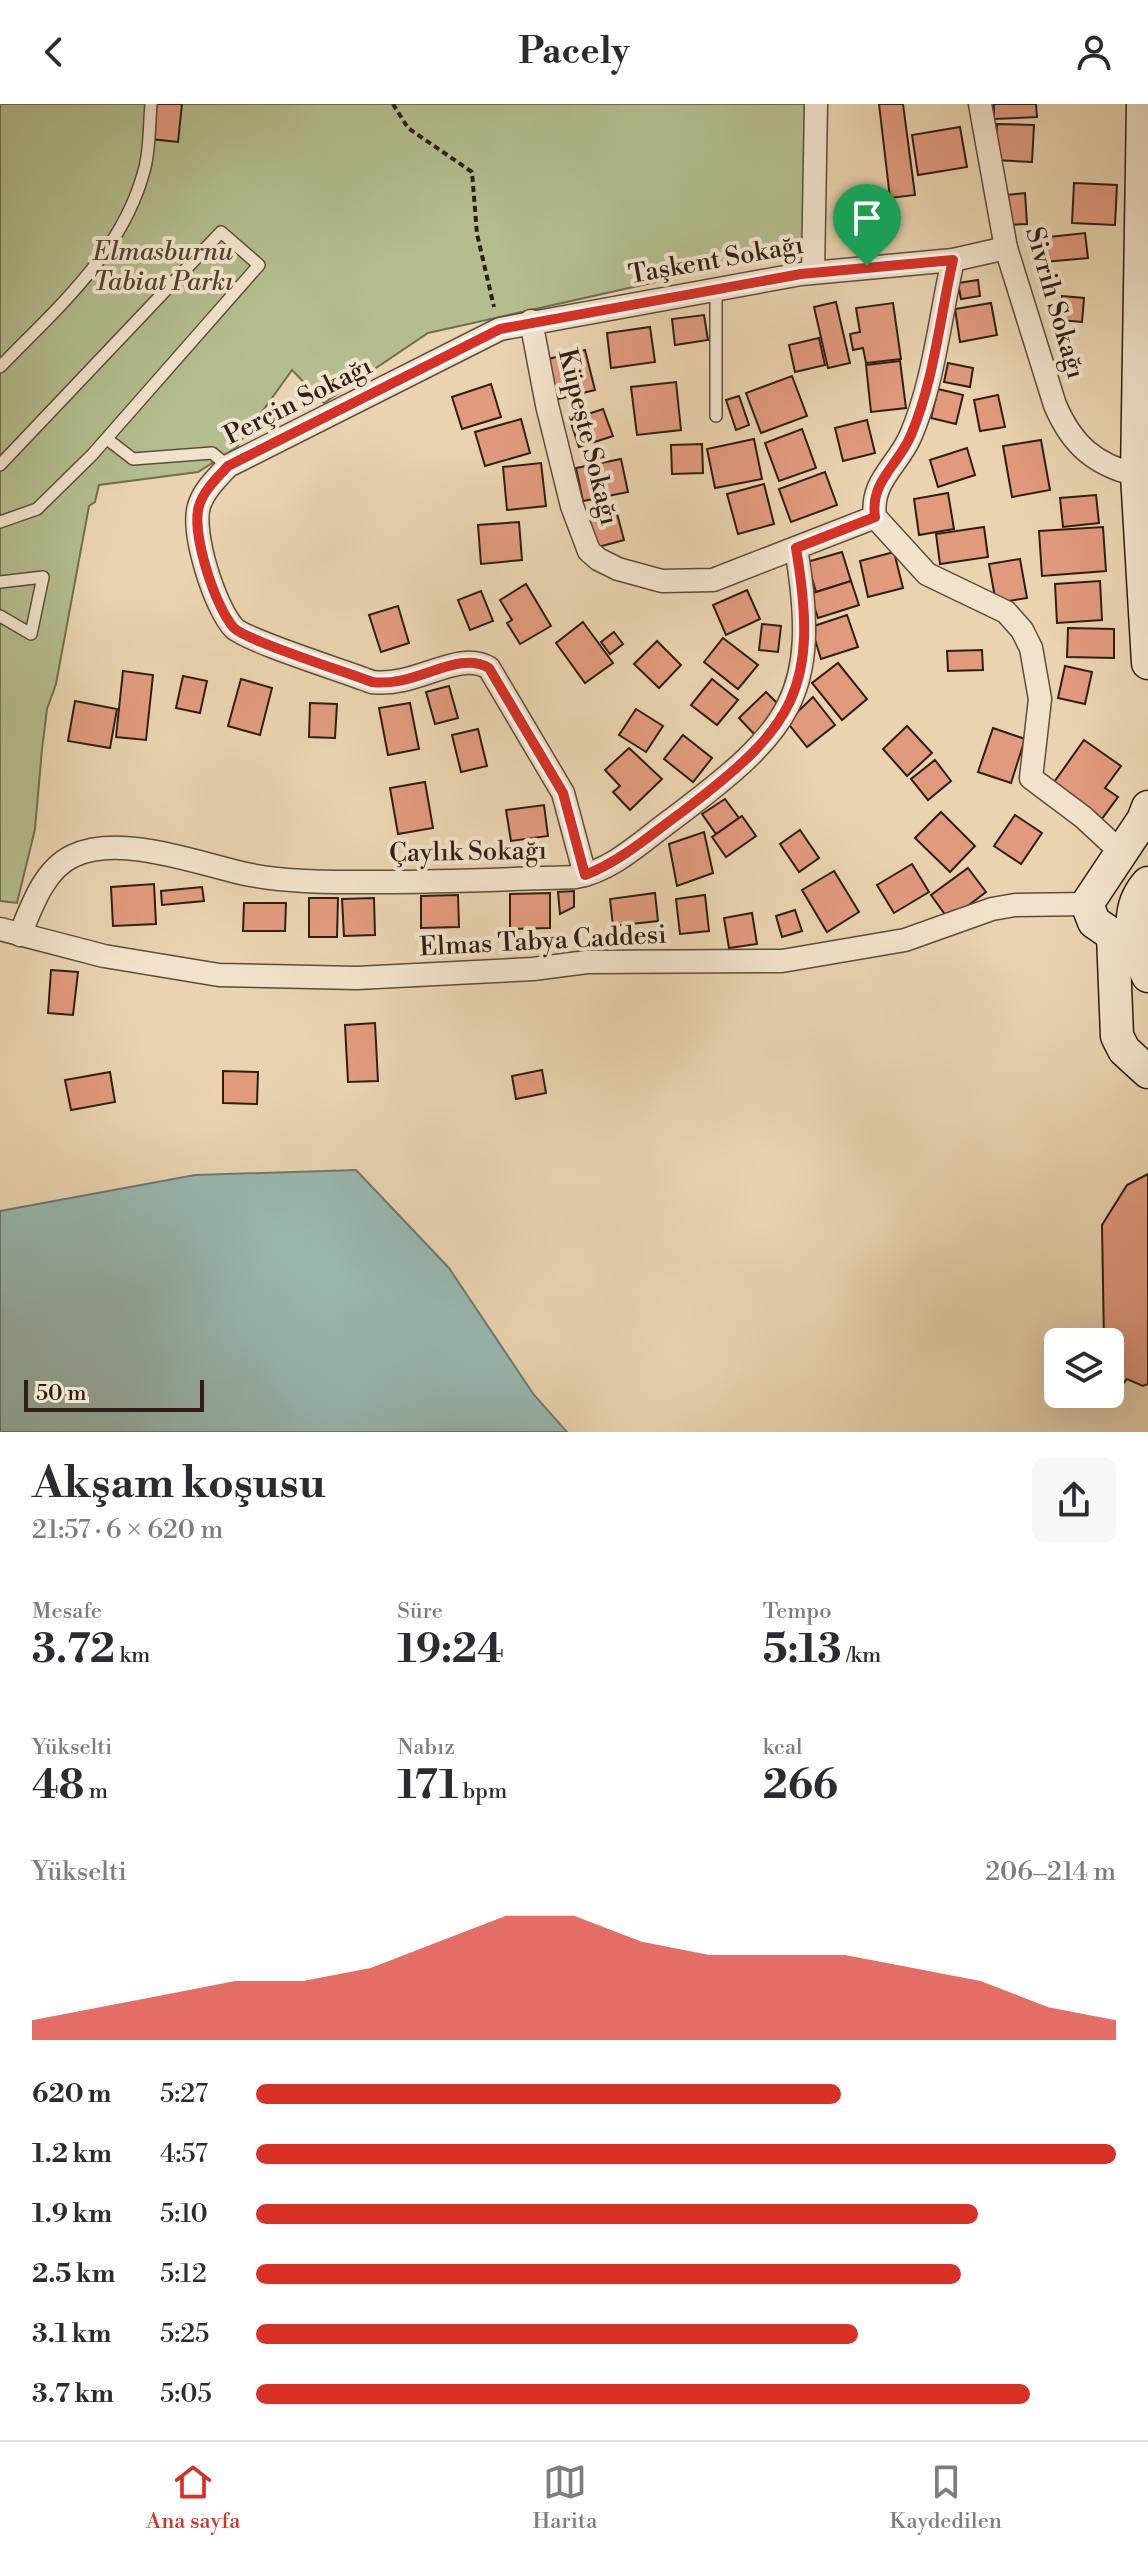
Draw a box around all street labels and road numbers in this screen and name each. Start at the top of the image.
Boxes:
street label: Sivrih Sokağı [1018,223,1092,383]
street label: Taşkent Sokağı [626,229,806,291]
street label: Küpeşte Sokağı [551,346,625,528]
street label: Perçin Sokağı [219,350,377,452]
street label: Çaylık Sokağı [389,835,547,869]
street label: Elmas Tabya Caddesi [419,919,667,963]

